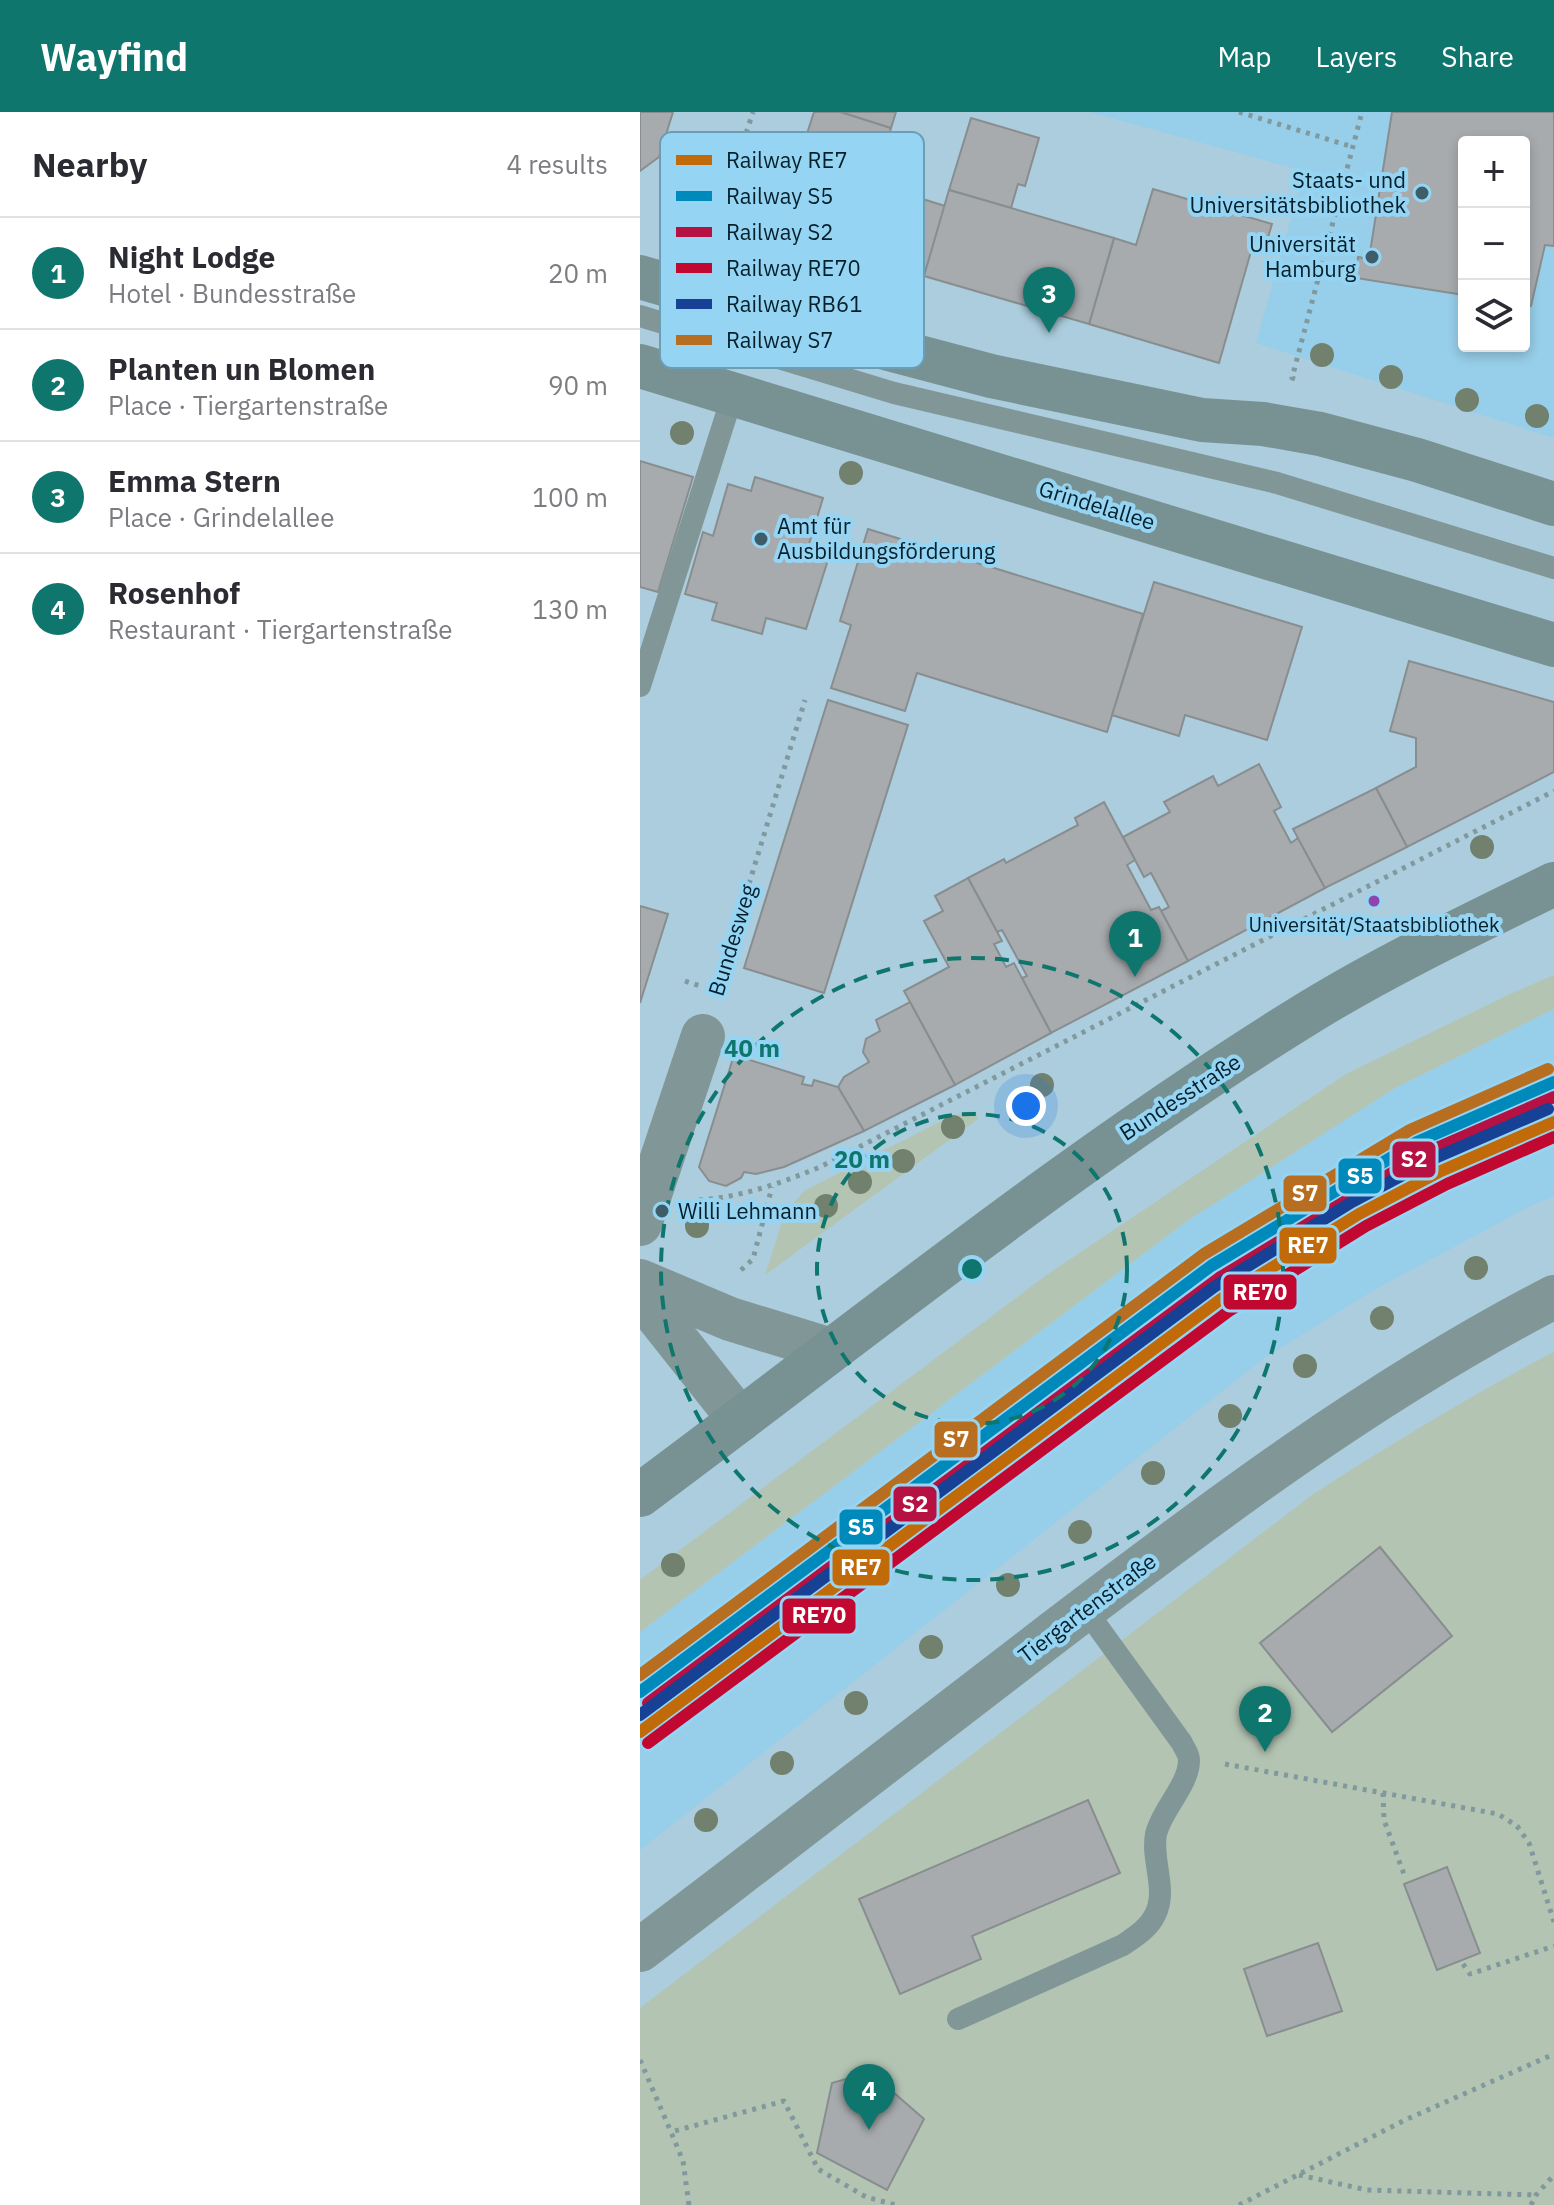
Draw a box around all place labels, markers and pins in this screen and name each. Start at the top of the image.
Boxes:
place label: Staats- und Universitätsbibliothek [1189,165,1406,219]
marker: Staats- und Universitätsbibliothek [1413,184,1431,202]
place label: Universität Hamburg [1249,229,1356,283]
marker: Universität Hamburg [1363,248,1381,266]
pin: 3 [1023,267,1075,333]
place label: Amt für Ausbildungsförderung [777,511,996,565]
marker: Amt für Ausbildungsförderung [752,530,770,548]
marker: Universität/Staatsbibliothek [1366,893,1382,909]
pin: 1 [1109,911,1161,977]
place label: Universität/Staatsbibliothek [1248,911,1500,938]
place label: Willi Lehmann [678,1196,817,1225]
marker: Willi Lehmann [653,1202,671,1220]
centre of rings [958,1255,986,1283]
pin: 2 [1239,1686,1291,1752]
pin: 4 [843,2064,895,2130]

